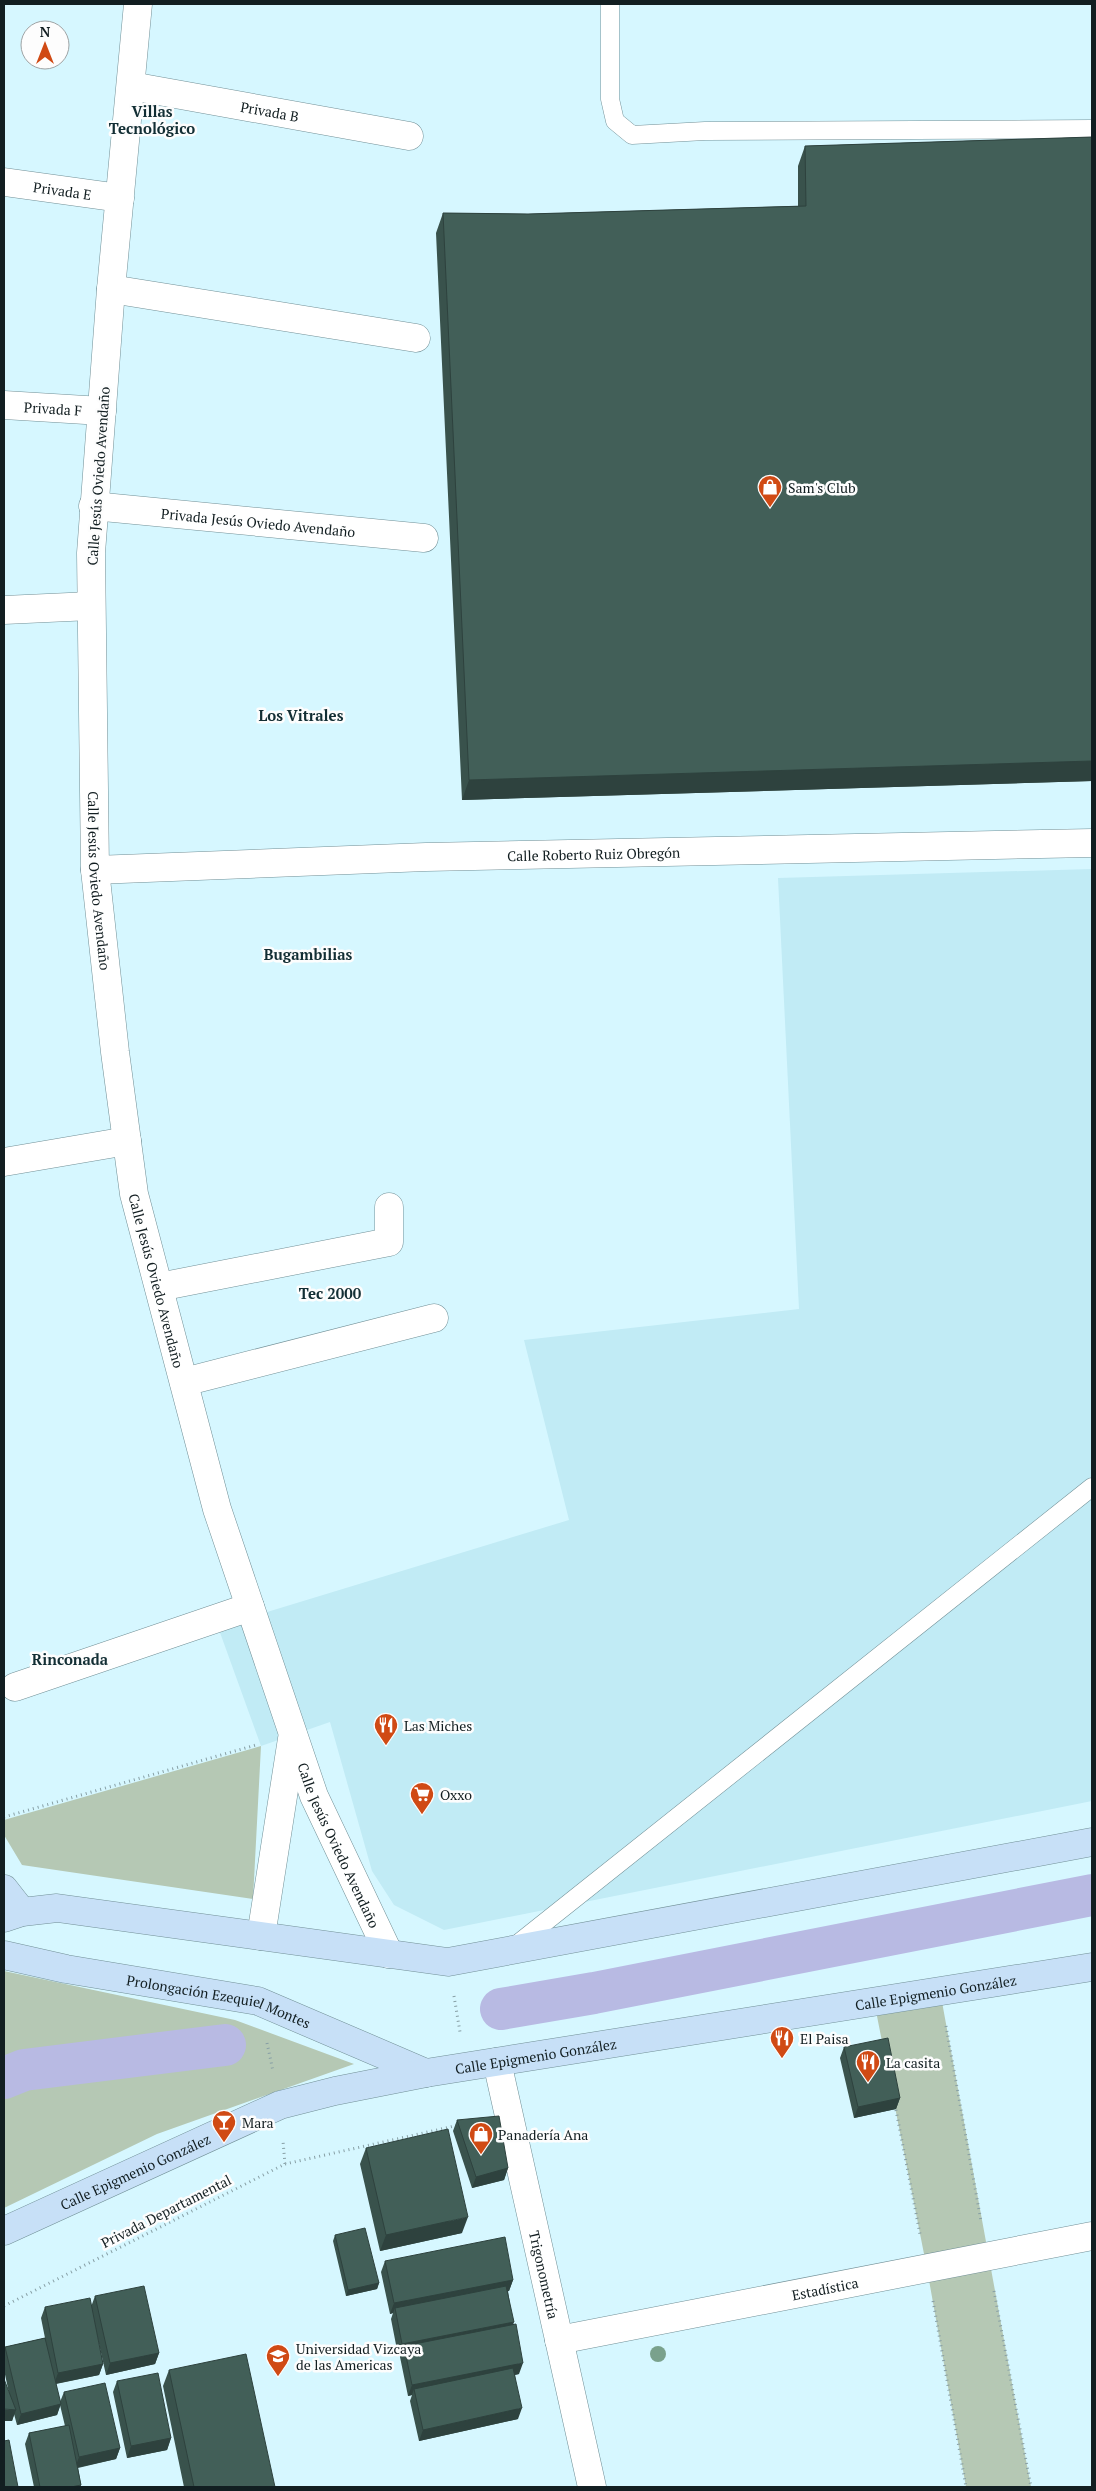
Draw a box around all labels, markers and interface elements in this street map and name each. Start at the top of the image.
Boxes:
north arrow [20,20,70,70]
text: N [40,22,51,41]
street label: Privada B [239,96,301,126]
district label: Villas Tecnológico [109,101,195,138]
street label: Privada E [32,177,93,203]
street label: Calle Jesús Oviedo Avendaño [82,386,114,566]
street label: Privada F [23,397,82,419]
shop icon: Sam's Club [757,474,783,508]
place label: Sam's Club [788,478,856,497]
street label: Privada Jesús Oviedo Avendaño [160,503,356,541]
district label: Los Vitrales [259,705,344,725]
street label: Calle Jesús Oviedo Avendaño [85,791,115,971]
street label: Calle Roberto Ruiz Obregón [507,842,681,865]
district label: Bugambilias [264,944,353,964]
street label: Calle Jesús Oviedo Avendaño [125,1191,189,1370]
district label: Tec 2000 [299,1283,362,1303]
district label: Rinconada [32,1649,109,1669]
restaurant icon: Las Miches [373,1712,399,1746]
place label: Las Miches [404,1716,472,1735]
street label: Calle Jesús Oviedo Avendaño [294,1760,385,1931]
supermarket icon: Oxxo [409,1781,435,1815]
place label: Oxxo [440,1785,472,1804]
street label: Prolongación Ezequiel Montes [125,1970,314,2032]
street label: Calle Epigmenio González [854,1970,1018,2014]
restaurant icon: El Paisa [769,2025,795,2059]
place label: El Paisa [800,2029,849,2048]
street label: Calle Epigmenio González [454,2033,618,2078]
restaurant icon: La casita [855,2049,881,2083]
place label: La casita [886,2053,940,2072]
bar icon: Mara [211,2109,237,2143]
place label: Mara [242,2113,274,2132]
shop icon: Panadería Ana [468,2121,494,2155]
place label: Panadería Ana [498,2125,588,2144]
street label: Calle Epigmenio González [57,2129,213,2214]
street label: Privada Departamental [98,2170,234,2252]
street label: Trigonometría [525,2229,564,2321]
street label: Estadística [790,2272,860,2304]
place label: Universidad Vizcaya de las Americas [296,2339,421,2374]
school or university icon: Universidad Vizcaya de las Americas [265,2343,291,2377]

